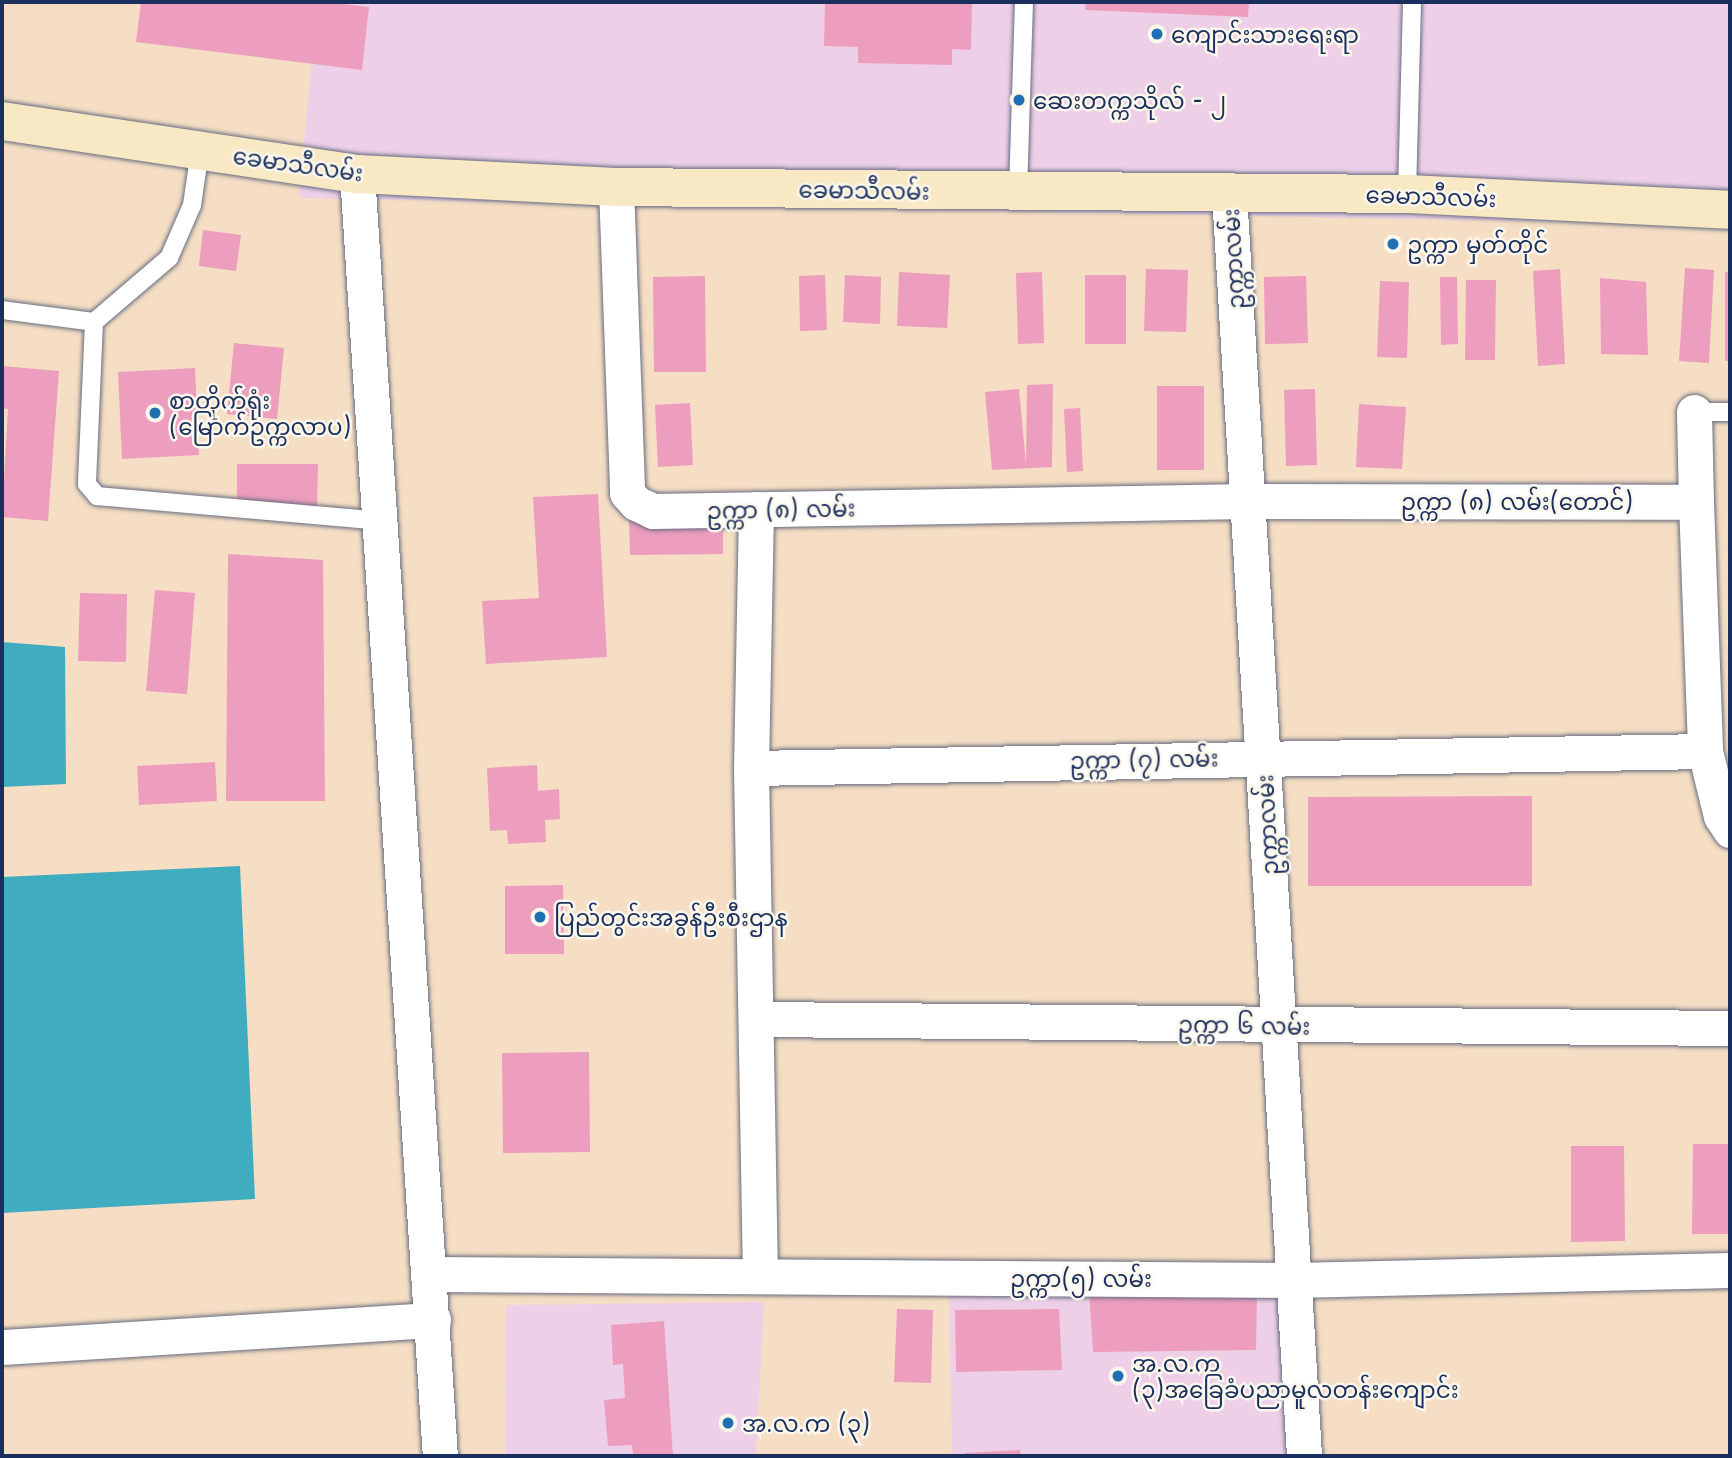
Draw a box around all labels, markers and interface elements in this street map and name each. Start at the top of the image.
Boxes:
place label: ကျောင်းသားရေးရာ [1171,20,1359,48]
marker: ကျောင်းသားရေးရာ [1149,26,1165,42]
place label: ဆေးတက္ကသိုလ် - ၂ [1033,86,1226,114]
marker: ဆေးတက္ကသိုလ် - ၂ [1011,92,1027,108]
street label: ခေမာသီလမ်း [231,141,365,187]
street label: ခေမာသီလမ်း [798,175,930,205]
street label: ခေမာသီလမ်း [1365,180,1497,212]
street label: ဥက္ကာလမ်း [1217,208,1249,310]
place label: ဥက္ကာ မှတ်တိုင် [1407,230,1548,258]
marker: ဥက္ကာ မှတ်တိုင် [1385,236,1401,252]
place label: စာတိုက်ရုံး (မြောက်ဥက္ကလာပ) [169,386,351,440]
marker: စာတိုက်ရုံး (မြောက်ဥက္ကလာပ) [147,405,163,421]
street label: ဥက္ကာ (၈) လမ်း(တောင်) [1401,487,1633,515]
street label: ဥက္ကာ (၈) လမ်း [706,494,856,524]
street label: ဥက္ကာ (၇) လမ်း [1069,744,1219,774]
street label: ဥက္ကာလမ်း [1251,774,1283,876]
place label: ပြည်တွင်းအခွန်ဦးစီးဌာန [554,903,788,931]
marker: ပြည်တွင်းအခွန်ဦးစီးဌာန [532,909,548,925]
street label: ဥက္ကာ ၆ လမ်း [1178,1010,1310,1040]
street label: ဥက္ကာ(၅) လမ်း [1010,1264,1152,1292]
place label: အ.လ.က (၃)အခြေခံပညာမူလတန်းကျောင်း [1132,1349,1459,1403]
marker: အ.လ.က (၃)အခြေခံပညာမူလတန်းကျောင်း [1110,1368,1126,1384]
place label: အ.လ.က (၃) [742,1409,870,1437]
marker: အ.လ.က (၃) [720,1415,736,1431]

